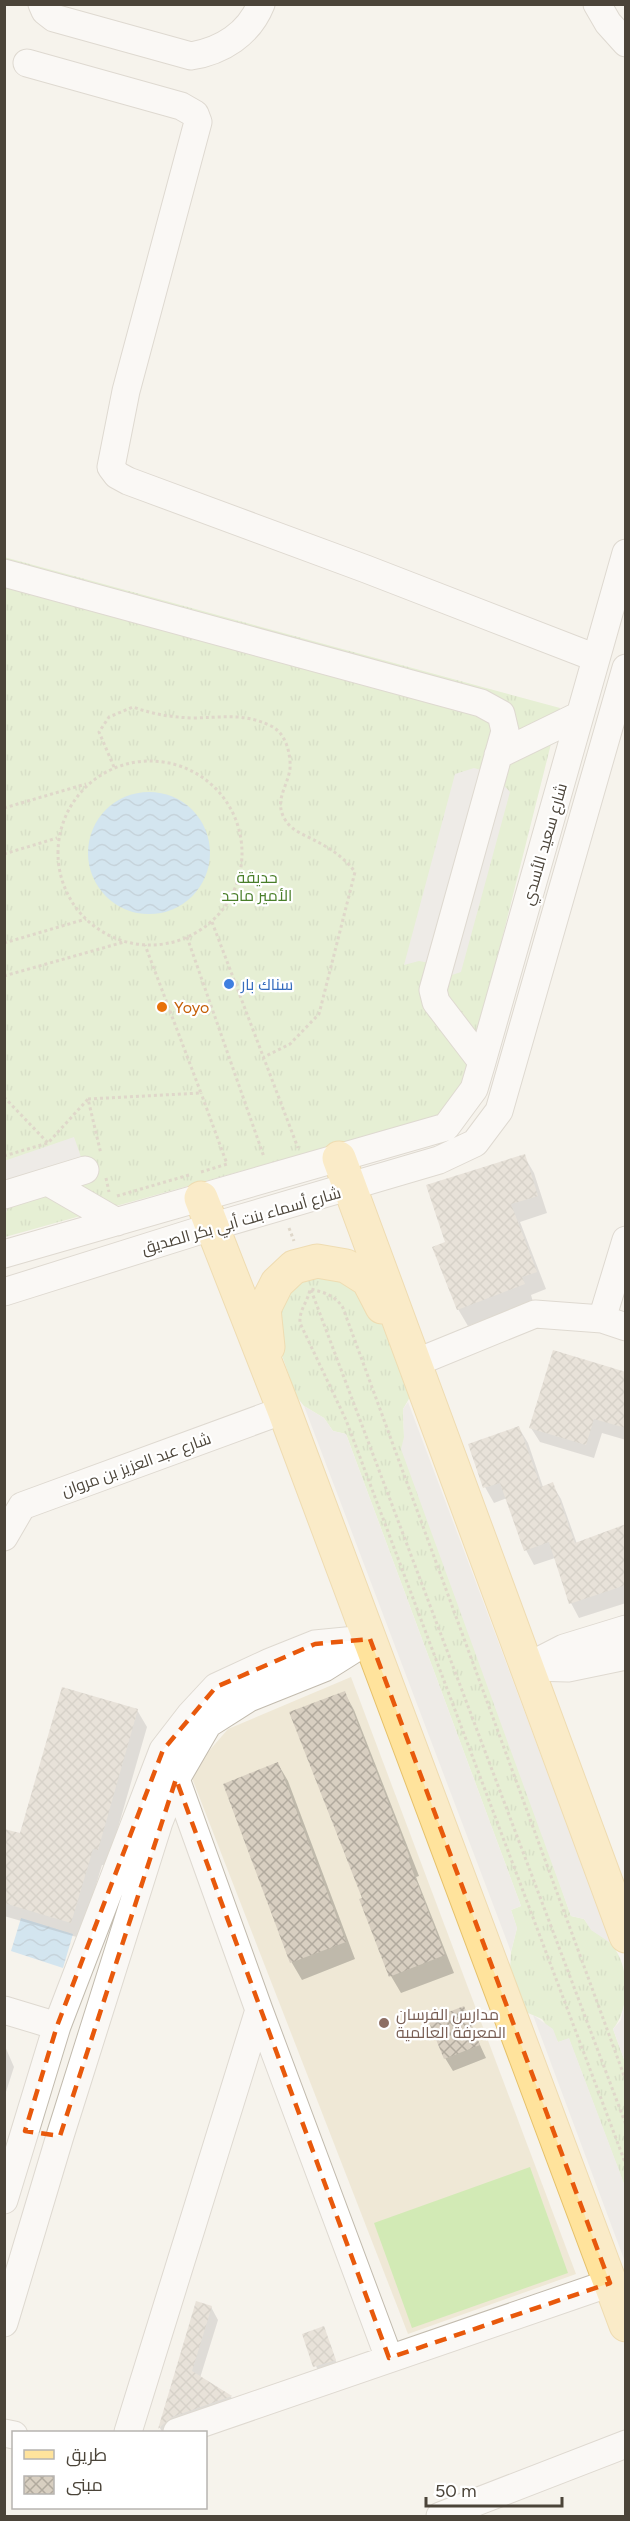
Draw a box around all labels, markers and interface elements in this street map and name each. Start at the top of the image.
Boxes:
street label: شارع سعيد الأسدي [518,781,575,909]
park label: حديقة الأمير ماجد [222,868,292,905]
place label: سناك بار [240,975,293,994]
marker: سناك بار [222,977,236,991]
place label: Yoyo [174,998,209,1017]
marker: Yoyo [155,1000,169,1014]
street label: شارع أسماء بنت أبي بكر الصديق [139,1183,344,1262]
street label: شارع عبد العزيز بن مروان [59,1429,214,1502]
place label: مدارس الفرسان المعرفة العالمية [396,2005,506,2042]
marker: مدارس الفرسان المعرفة العالمية [377,2016,391,2030]
legend [12,2431,207,2509]
text: طريق [66,2444,107,2467]
scale bar [426,2470,562,2508]
text: مبنى [66,2474,103,2496]
text: 50 m [435,2480,477,2502]

